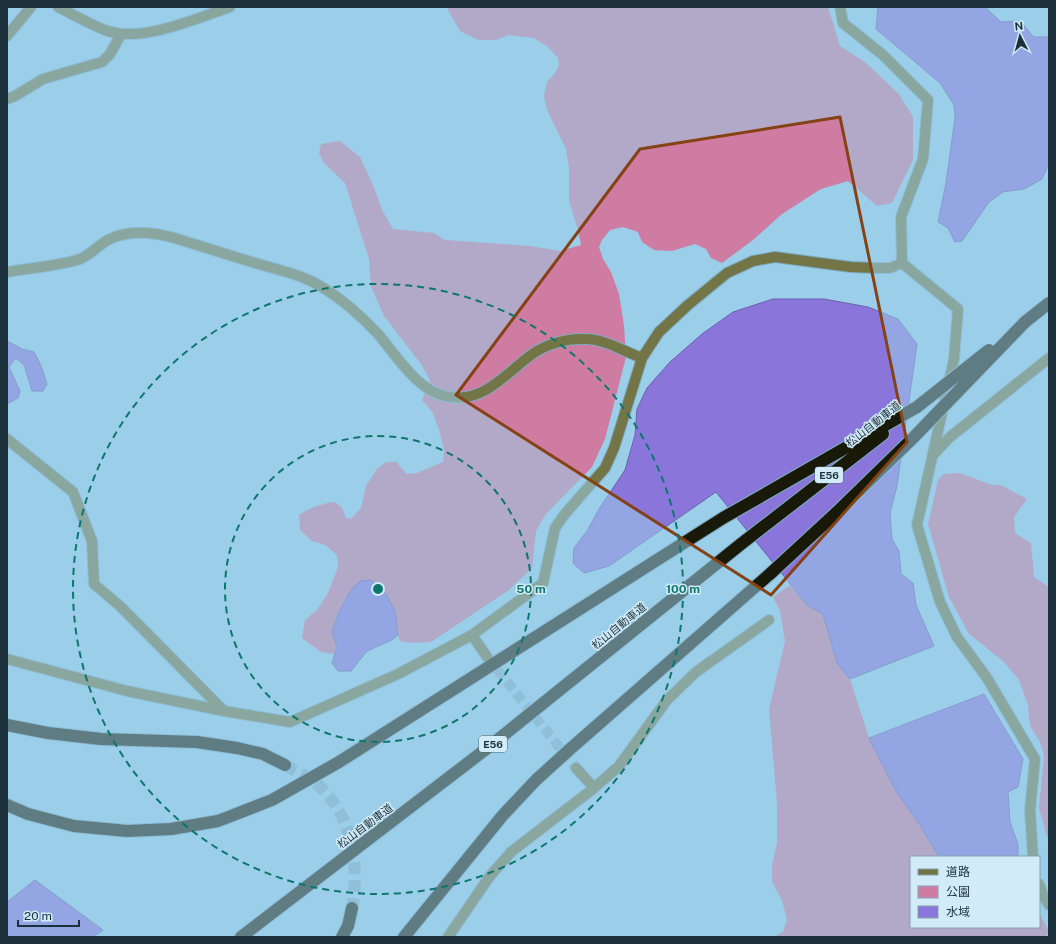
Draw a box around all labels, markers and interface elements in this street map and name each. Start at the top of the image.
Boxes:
north arrow [1000,16,1040,56]
text: N [1014,20,1024,32]
street label: 松山自動車道 [843,399,903,449]
road number: E56 [815,467,843,483]
centre of rings [371,582,385,596]
text: 50 m [516,582,546,596]
text: 100 m [666,582,700,596]
street label: 松山自動車道 [590,601,648,651]
road number: E56 [479,736,507,752]
street label: 松山自動車道 [335,801,395,851]
legend [910,856,1040,928]
text: 道路 [946,865,970,879]
text: 公園 [946,885,970,899]
scale bar [18,902,79,928]
text: 水域 [946,905,970,919]
text: 20 m [24,909,52,923]

